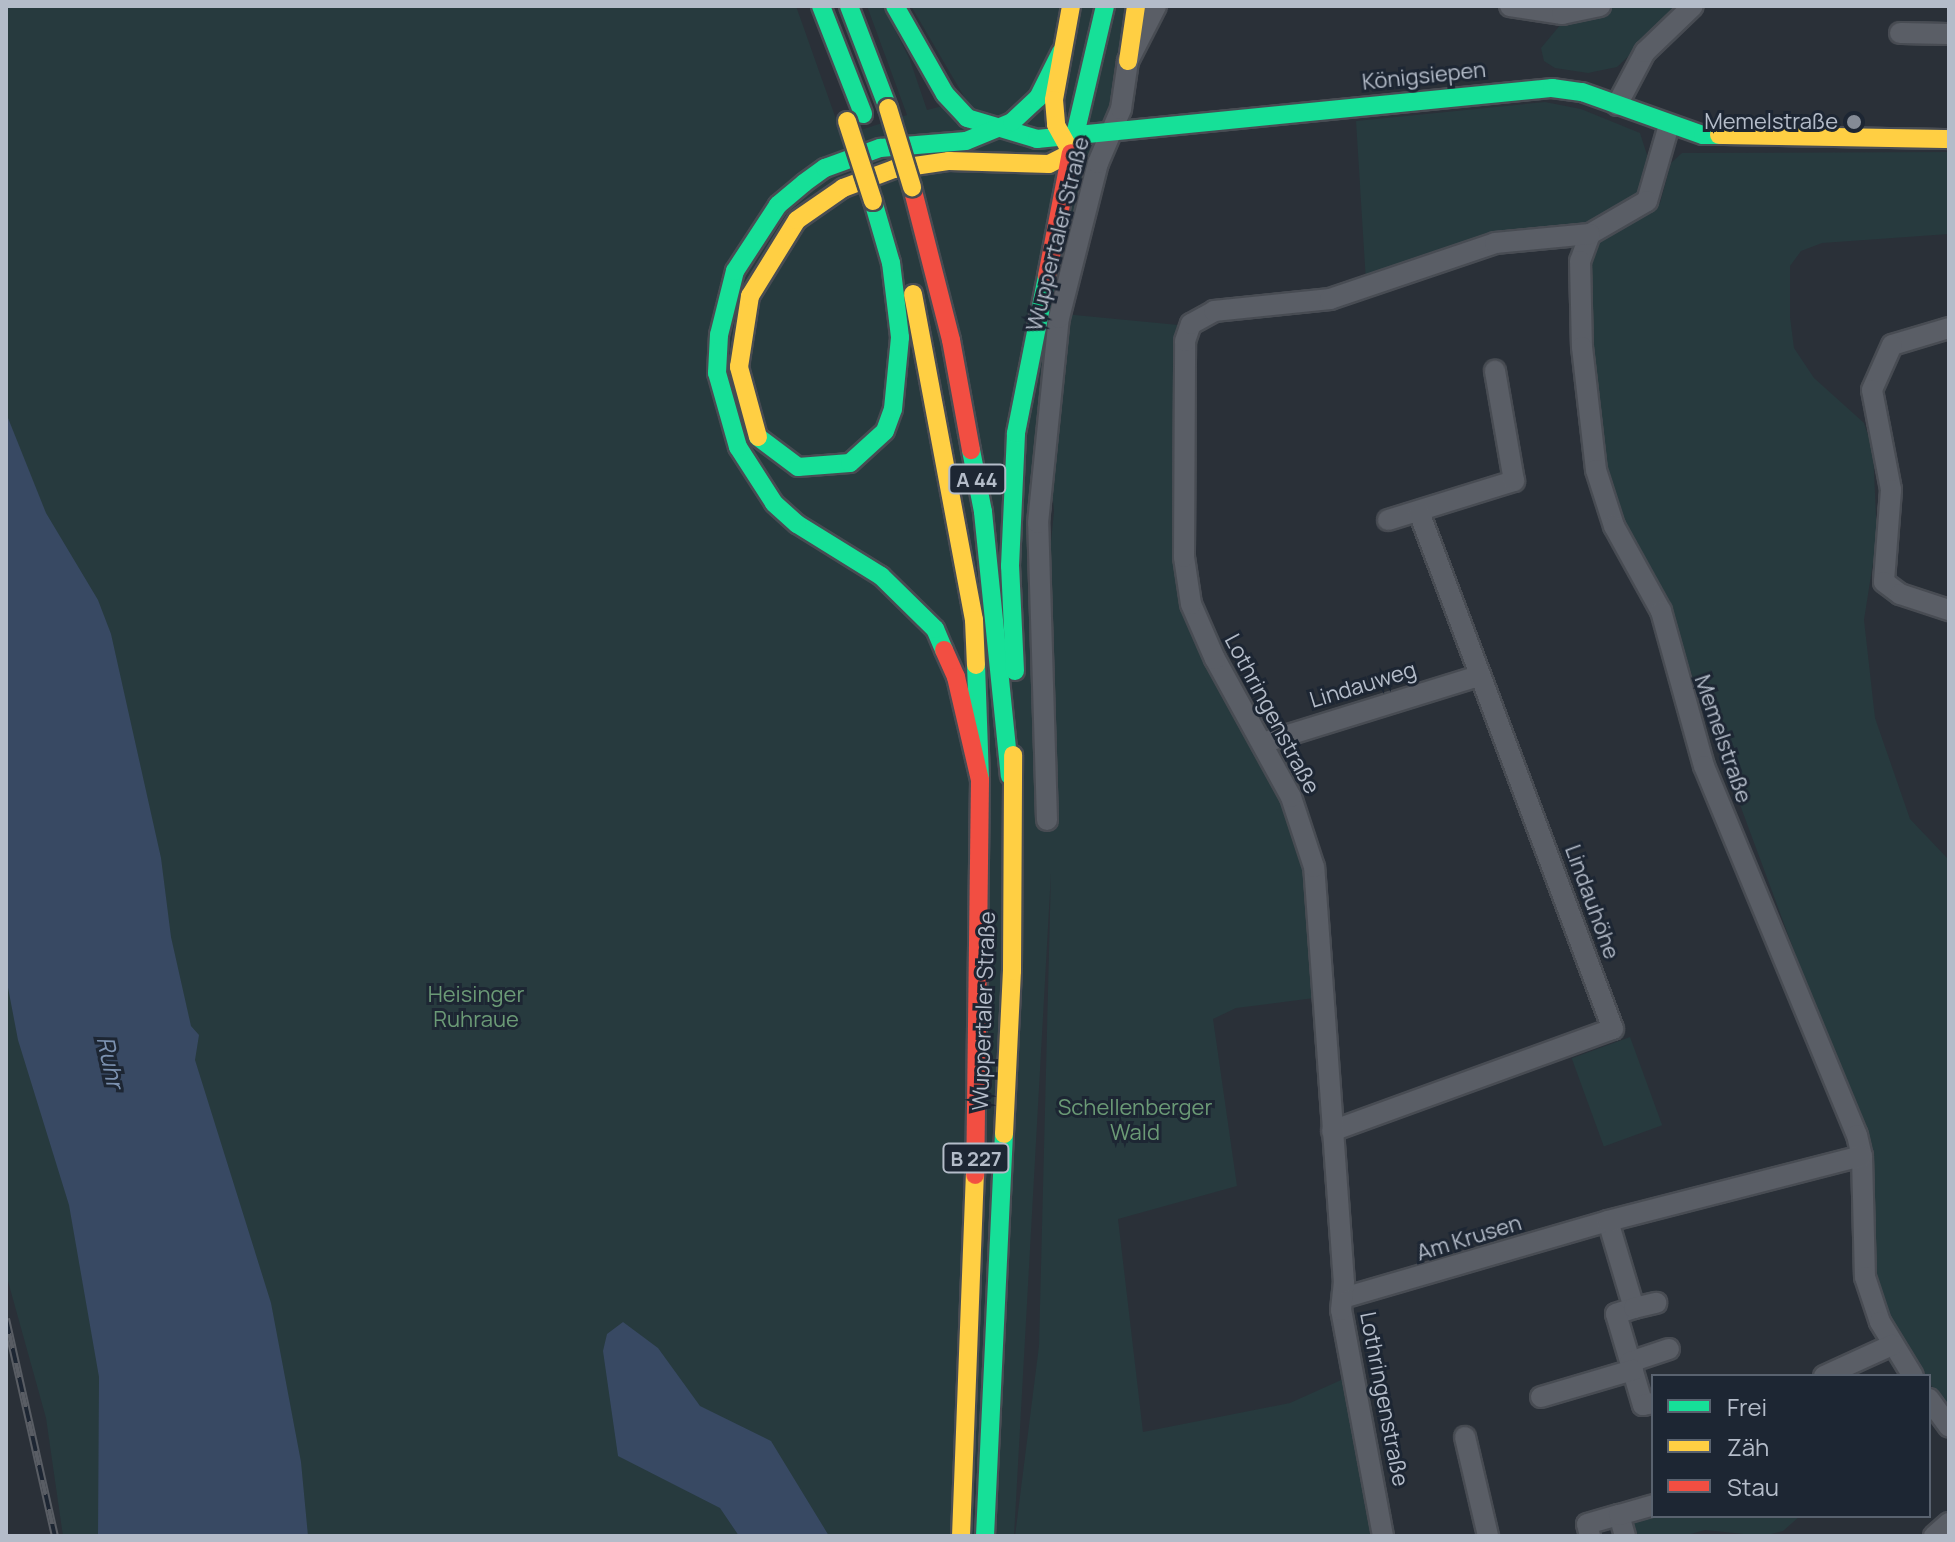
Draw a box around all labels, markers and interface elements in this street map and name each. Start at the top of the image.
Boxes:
street label: Königsiepen [1361,56,1487,96]
place label: Memelstraße [1704,109,1838,135]
marker: Memelstraße [1845,113,1863,131]
street label: Wuppertaler Straße [1021,134,1095,334]
road number: A 44 [947,463,1007,495]
street label: Lothringenstraße [1219,630,1325,798]
street label: Lindauweg [1307,656,1419,714]
street label: Memelstraße [1689,671,1757,807]
street label: Lindauhöhe [1559,841,1625,963]
street label: Wuppertaler Straße [967,911,1001,1111]
park label: Heisinger Ruhraue [428,981,524,1032]
water label: Ruhr [91,1033,131,1091]
park label: Schellenberger Wald [1058,1094,1212,1146]
road number: B 227 [942,1142,1010,1174]
street label: Am Krusen [1413,1210,1525,1266]
street label: Lothringenstraße [1354,1310,1414,1488]
legend [1651,1374,1931,1518]
text: Frei [1727,1390,1767,1423]
text: Zäh [1727,1430,1769,1463]
text: Stau [1727,1470,1779,1503]

